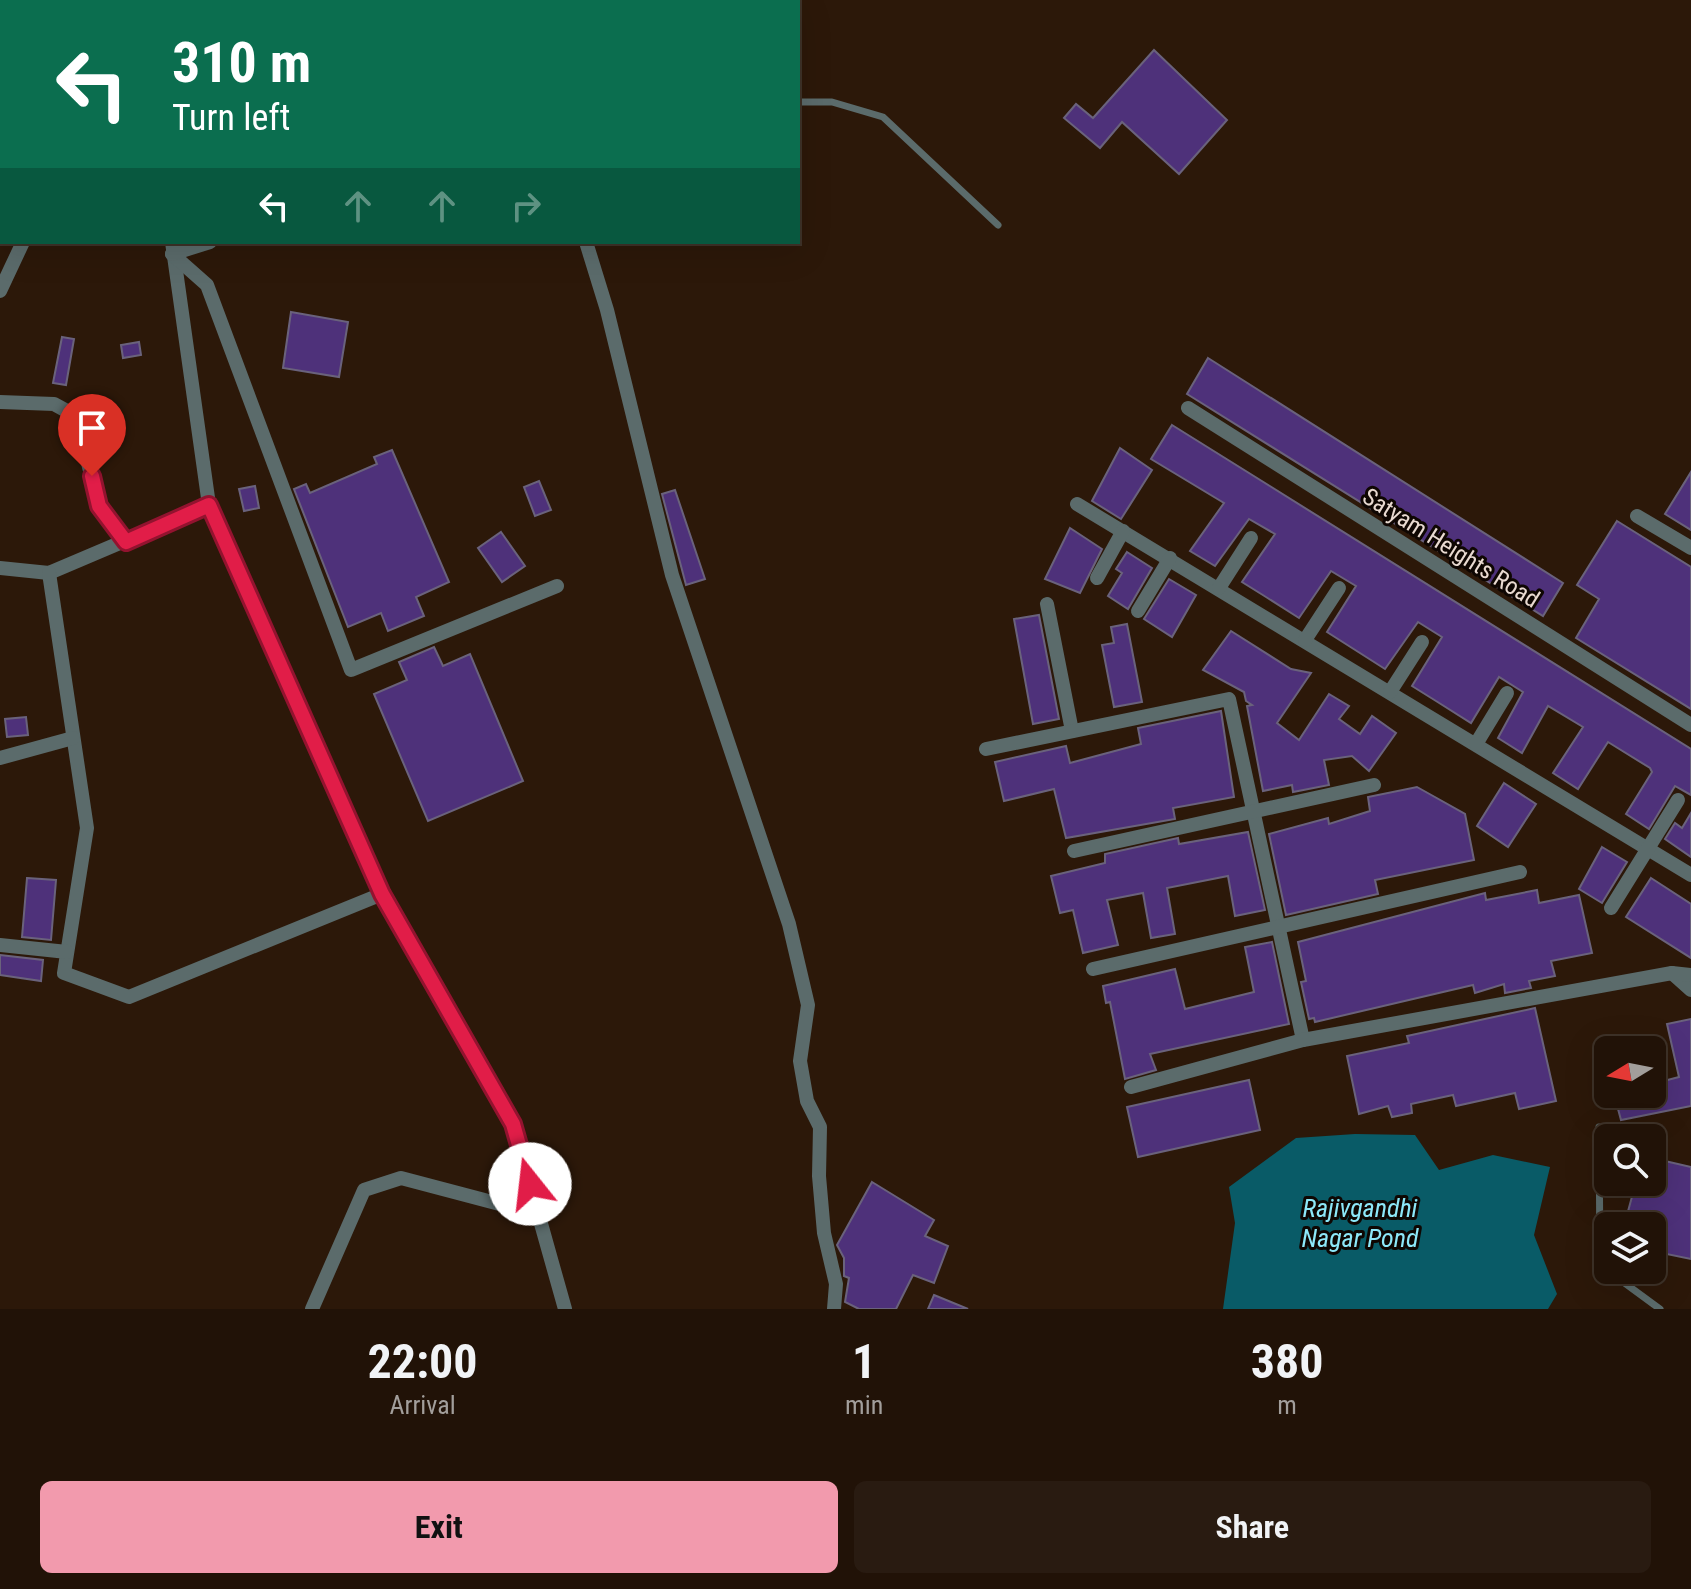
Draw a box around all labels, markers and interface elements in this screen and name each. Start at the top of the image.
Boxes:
text: 310 m [172,30,311,96]
icon: left [40,32,144,136]
text: Turn left [172,97,290,139]
icon: left [252,184,296,228]
icon: ahead [336,184,380,228]
icon: ahead [420,184,464,228]
icon: right [504,184,548,228]
pin [58,394,126,476]
icon: arrive [70,406,114,450]
street label: Satyam Heights Road [1358,482,1544,614]
north arrow [1594,1036,1666,1108]
map controls [1594,1036,1666,1284]
button: search [1594,1124,1666,1196]
position arrow [488,1142,572,1226]
water label: Rajivgandhi Nagar Pond [1301,1193,1419,1253]
button: layers [1594,1212,1666,1284]
text: 22:00 [367,1333,478,1390]
text: 1 [852,1333,876,1390]
text: 380 [1251,1333,1323,1390]
text: Arrival [389,1390,456,1420]
text: min [845,1390,883,1420]
text: m [1277,1390,1297,1420]
button: Exit [40,1481,838,1573]
button: Share [854,1481,1651,1573]

